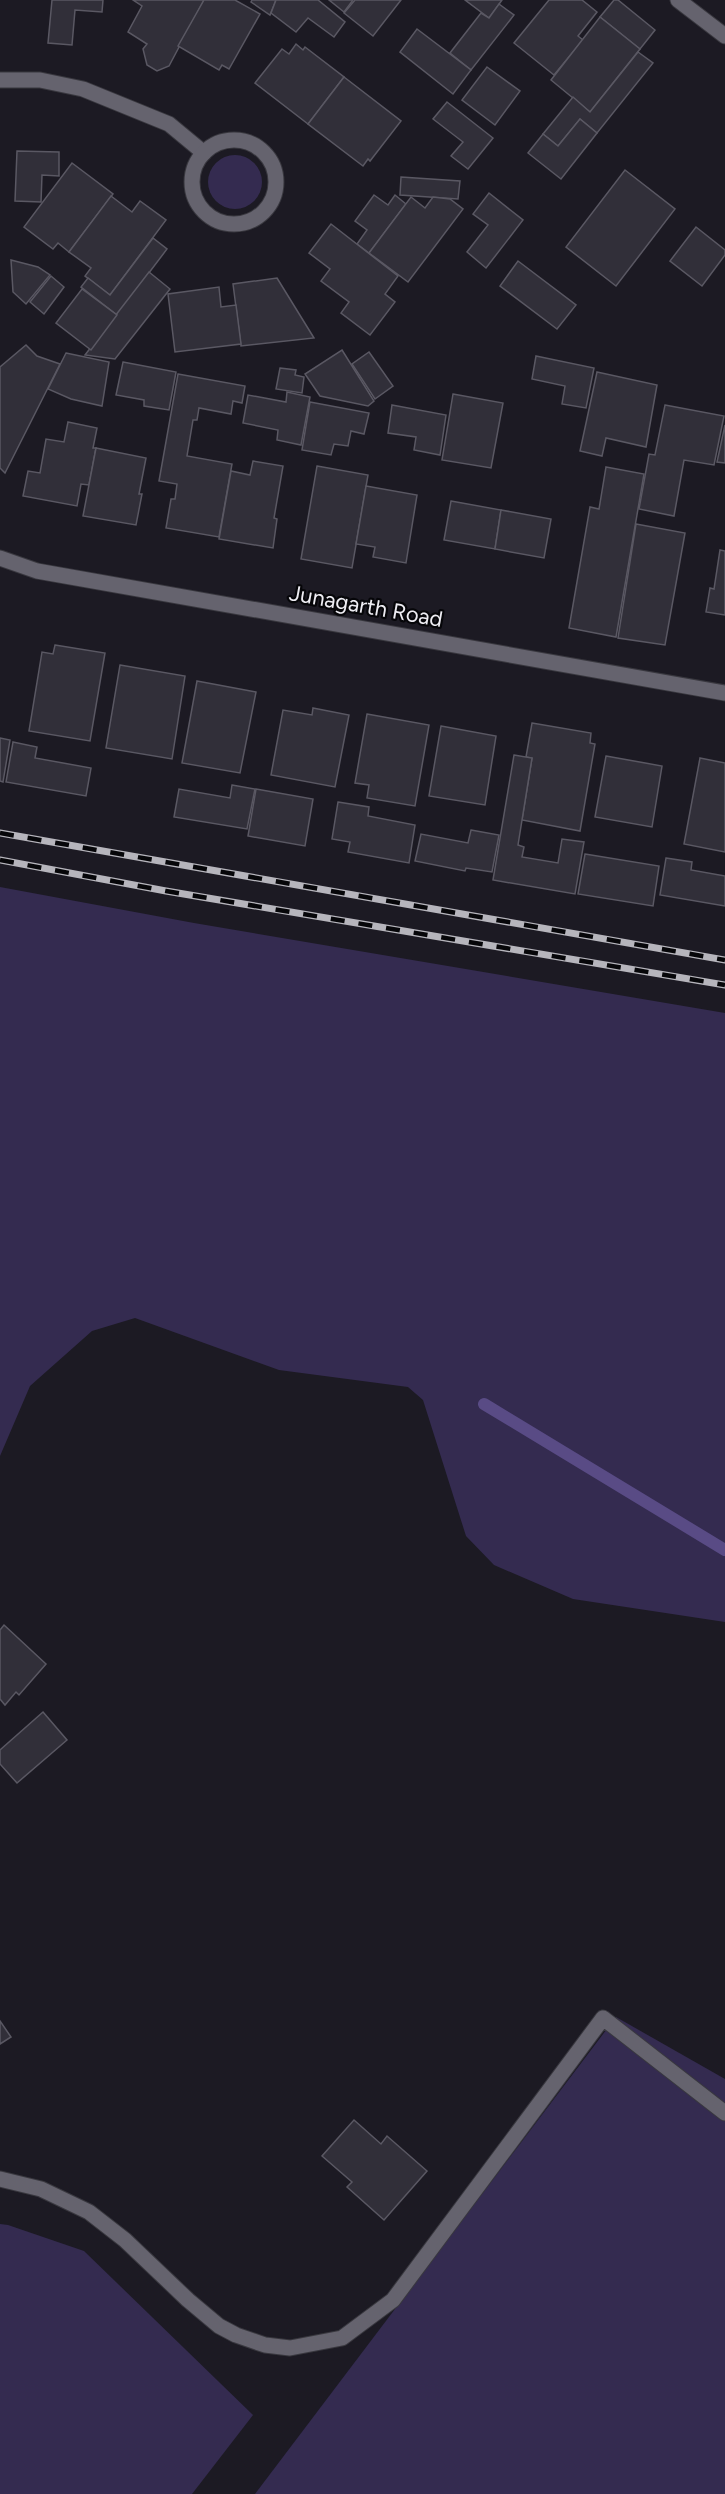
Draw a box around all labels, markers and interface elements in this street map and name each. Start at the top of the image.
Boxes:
street label: Junagarth Road [287,579,445,633]

